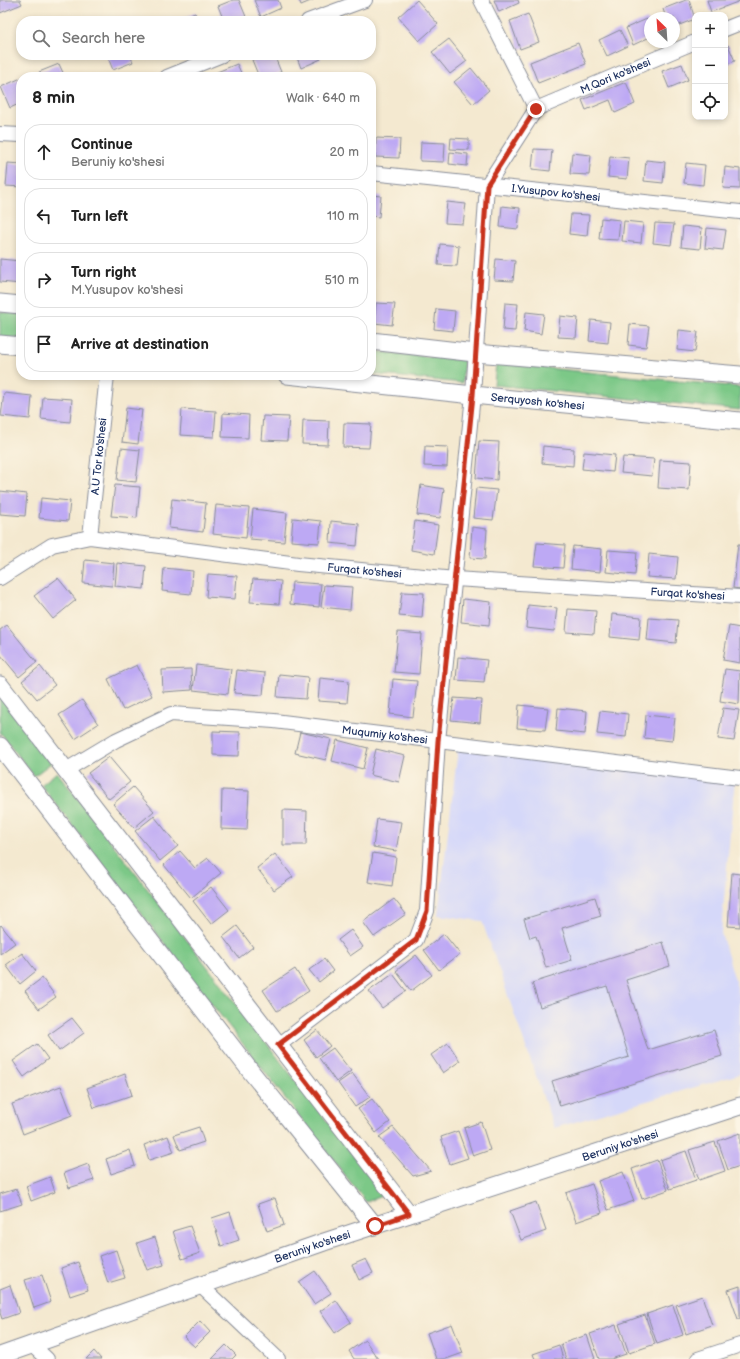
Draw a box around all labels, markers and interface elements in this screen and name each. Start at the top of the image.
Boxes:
north arrow [644,12,680,48]
map controls [692,12,728,120]
button: + [692,12,728,48]
search box [16,16,376,60]
icon: search [30,27,52,49]
text: Search here [62,29,145,48]
button: − [692,48,728,84]
street label: M.Qori ko'shesi [578,55,653,97]
button: locate [692,84,728,120]
text: 8 min [32,88,75,108]
text: Walk · 640 m [286,90,360,106]
route end [527,100,545,118]
text: Continue [71,135,133,154]
icon: ahead [33,141,55,163]
text: 20 m [329,144,359,160]
text: Beruniy ko'shesi [71,154,165,170]
street label: I.Yusupov ko'shesi [511,182,601,204]
icon: left [33,205,55,227]
text: Turn left [71,207,128,226]
text: 110 m [327,208,359,224]
text: Turn right [71,263,136,282]
icon: right [33,269,55,291]
text: 510 m [325,272,359,288]
text: M.Yusupov ko'shesi [71,282,183,298]
icon: arrive [33,333,55,355]
text: Arrive at destination [71,335,209,354]
street label: Serquyosh ko'shesi [490,391,585,413]
street label: A.U Tor ko'shesi [88,417,109,496]
street label: Furqat ko'shesi [327,561,402,581]
street label: Furqat ko'shesi [650,585,725,603]
street label: Muqumiy ko'shesi [341,723,428,747]
street label: Beruniy ko'shesi [581,1127,660,1164]
route start [366,1217,384,1235]
street label: Beruniy ko'shesi [273,1228,352,1266]

